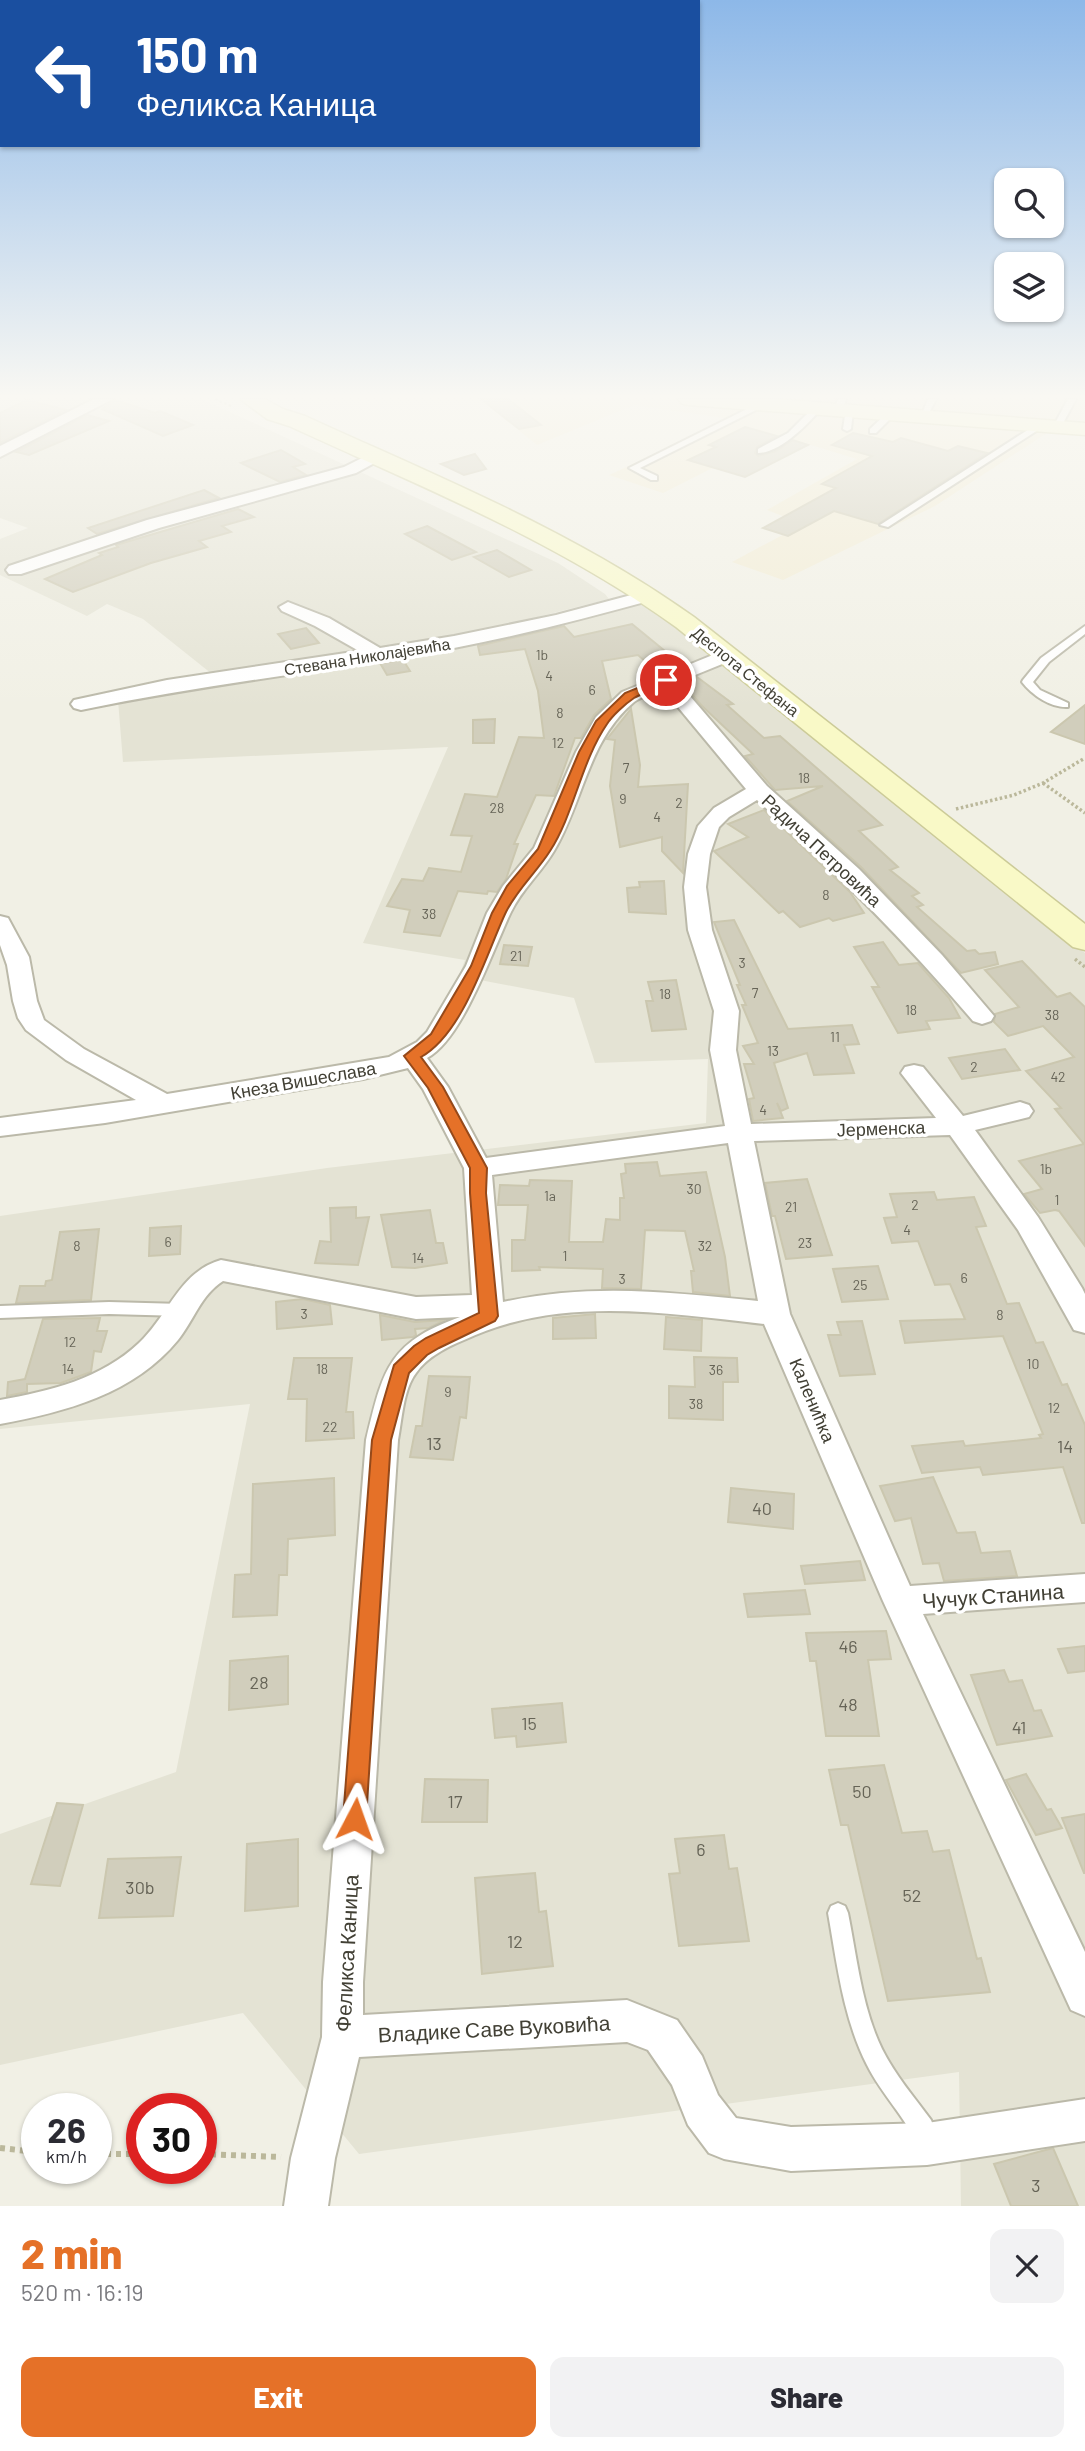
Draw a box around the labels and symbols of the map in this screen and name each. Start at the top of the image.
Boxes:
street label: Деспота Стефана [689,622,803,720]
street label: Стевана Николајевића [283,633,451,679]
house number: 1b [536,646,548,663]
pin [636,650,696,710]
house number: 4 [545,667,553,684]
house number: 6 [588,681,596,698]
house number: 8 [556,704,564,721]
house number: 12 [552,734,564,751]
house number: 7 [623,759,630,776]
house number: 18 [798,769,810,786]
street label: Радича Петровића [758,789,887,912]
house number: 9 [619,790,627,807]
house number: 2 [675,794,683,811]
house number: 28 [490,799,504,816]
house number: 4 [653,808,661,825]
house number: 8 [822,886,830,903]
house number: 38 [422,905,436,922]
house number: 21 [510,947,522,964]
house number: 3 [738,954,746,971]
house number: 7 [752,984,759,1001]
house number: 18 [659,985,671,1002]
house number: 18 [905,1001,917,1018]
house number: 38 [1045,1006,1059,1023]
house number: 11 [830,1028,840,1045]
house number: 13 [767,1042,779,1059]
street label: Кнеза Вишеслава [229,1056,378,1104]
house number: 2 [970,1058,978,1075]
house number: 42 [1050,1068,1066,1085]
house number: 4 [759,1101,767,1118]
street label: Јерменска [836,1115,927,1141]
house number: 1b [1040,1160,1052,1177]
house number: 30 [686,1180,702,1197]
house number: 1a [544,1187,556,1204]
house number: 1 [1055,1191,1059,1208]
house number: 2 [911,1196,919,1213]
house number: 21 [785,1198,797,1215]
house number: 4 [903,1221,911,1238]
house number: 6 [164,1233,172,1250]
house number: 23 [798,1234,812,1251]
house number: 8 [73,1237,81,1254]
house number: 32 [698,1237,712,1254]
house number: 1 [563,1247,567,1264]
house number: 14 [412,1249,424,1266]
house number: 6 [960,1269,968,1286]
house number: 3 [618,1270,626,1287]
house number: 25 [853,1276,867,1293]
house number: 3 [300,1305,308,1322]
house number: 8 [996,1306,1004,1323]
house number: 12 [64,1333,76,1350]
street label: Каленићка [785,1355,841,1446]
house number: 10 [1027,1355,1039,1372]
house number: 14 [62,1360,74,1377]
house number: 18 [316,1360,328,1377]
house number: 36 [709,1361,723,1378]
house number: 9 [444,1383,452,1400]
house number: 38 [689,1395,703,1412]
house number: 12 [1048,1399,1060,1416]
house number: 22 [322,1418,338,1435]
house number: 13 [426,1432,442,1454]
house number: 14 [1057,1435,1073,1457]
house number: 40 [752,1497,772,1519]
street label: Чучук Станина [921,1578,1065,1612]
house number: 46 [838,1635,858,1657]
house number: 28 [249,1671,269,1693]
house number: 48 [838,1693,858,1715]
house number: 15 [521,1712,537,1734]
house number: 41 [1012,1716,1026,1738]
house number: 50 [852,1780,872,1802]
position arrow [318,1782,392,1856]
house number: 17 [448,1790,463,1812]
house number: 6 [696,1838,706,1860]
street label: Феликса Каница [329,1873,363,2032]
house number: 30b [125,1876,155,1898]
house number: 52 [903,1884,921,1906]
house number: 12 [507,1930,523,1952]
street label: Владике Саве Вуковића [377,2009,611,2047]
speed limit sign: 30 [126,2093,217,2184]
house number: 3 [1031,2174,1041,2196]

